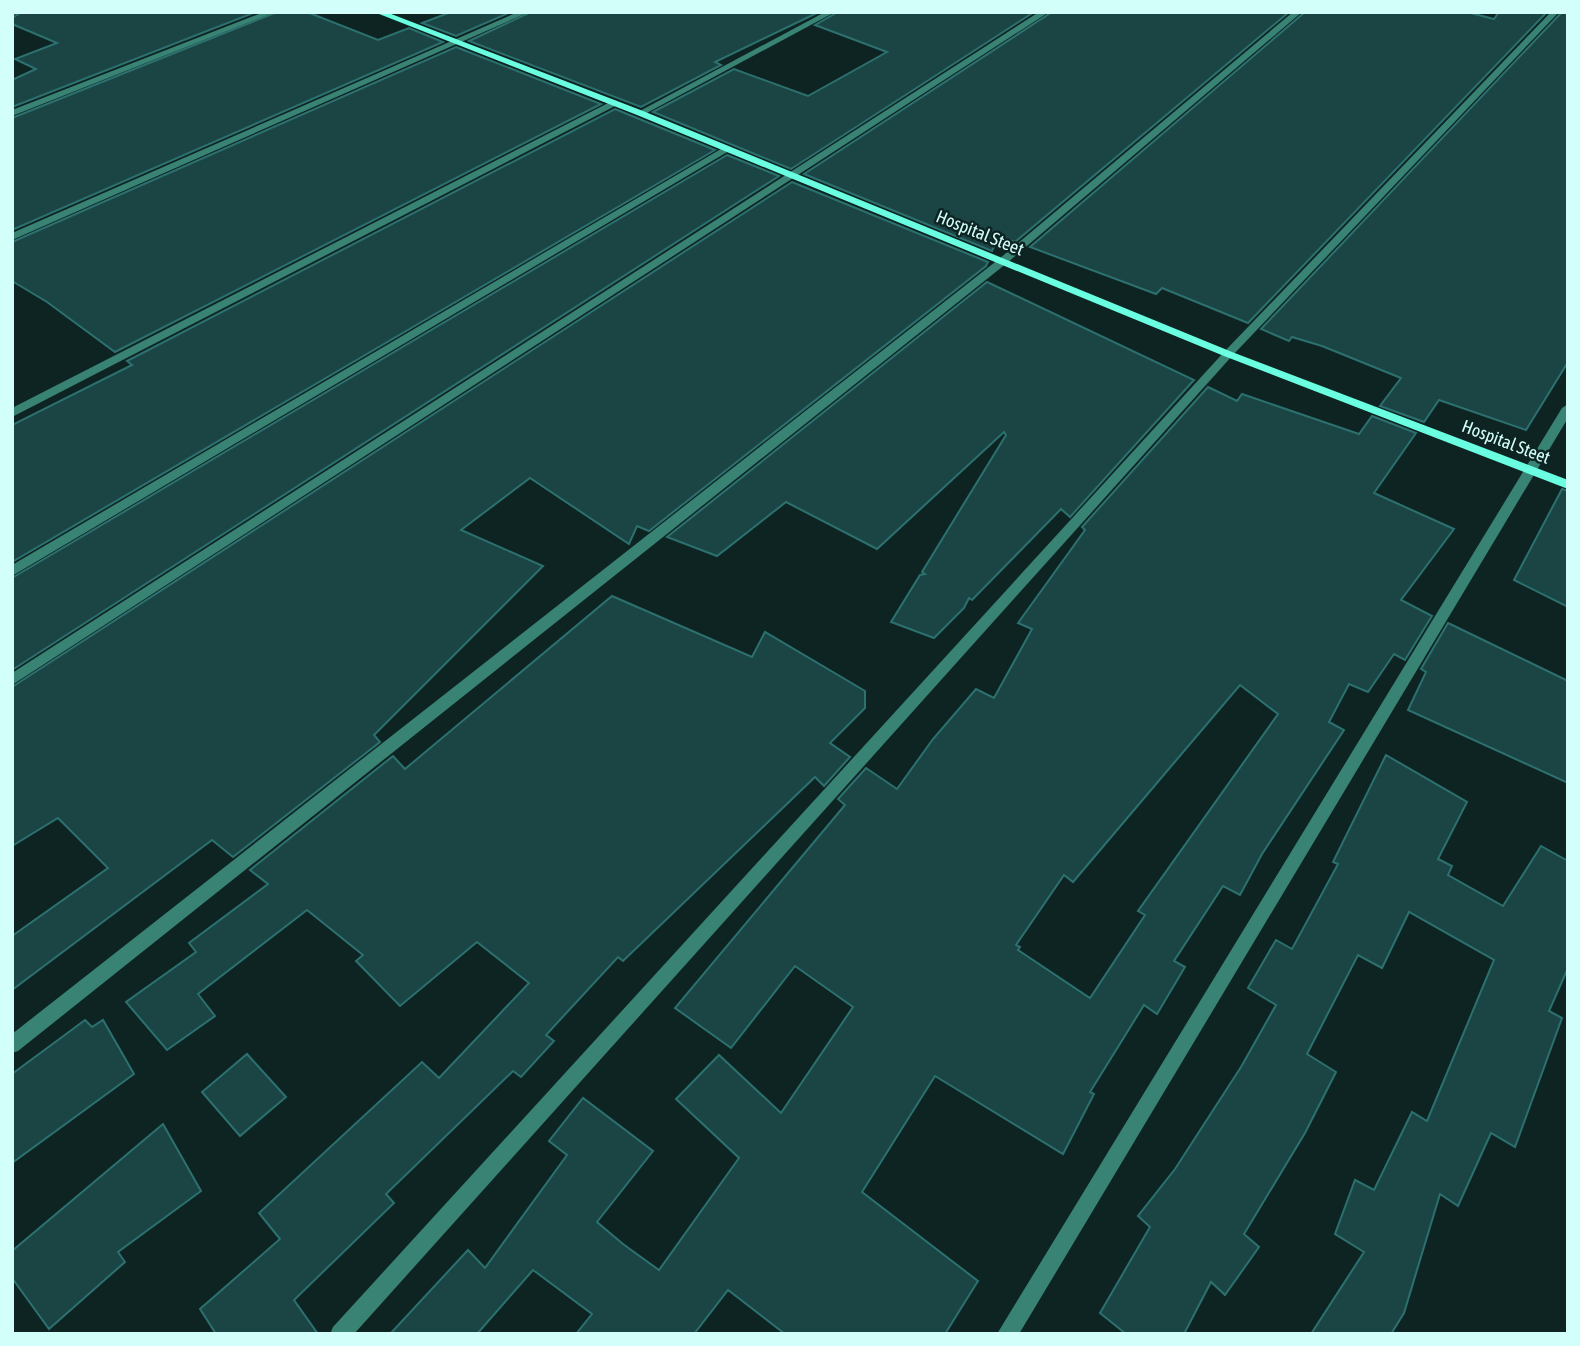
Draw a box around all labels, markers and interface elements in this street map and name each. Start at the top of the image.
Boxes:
street label: Hospital Steet [933,205,1027,260]
street label: Hospital Steet [1459,415,1553,468]

